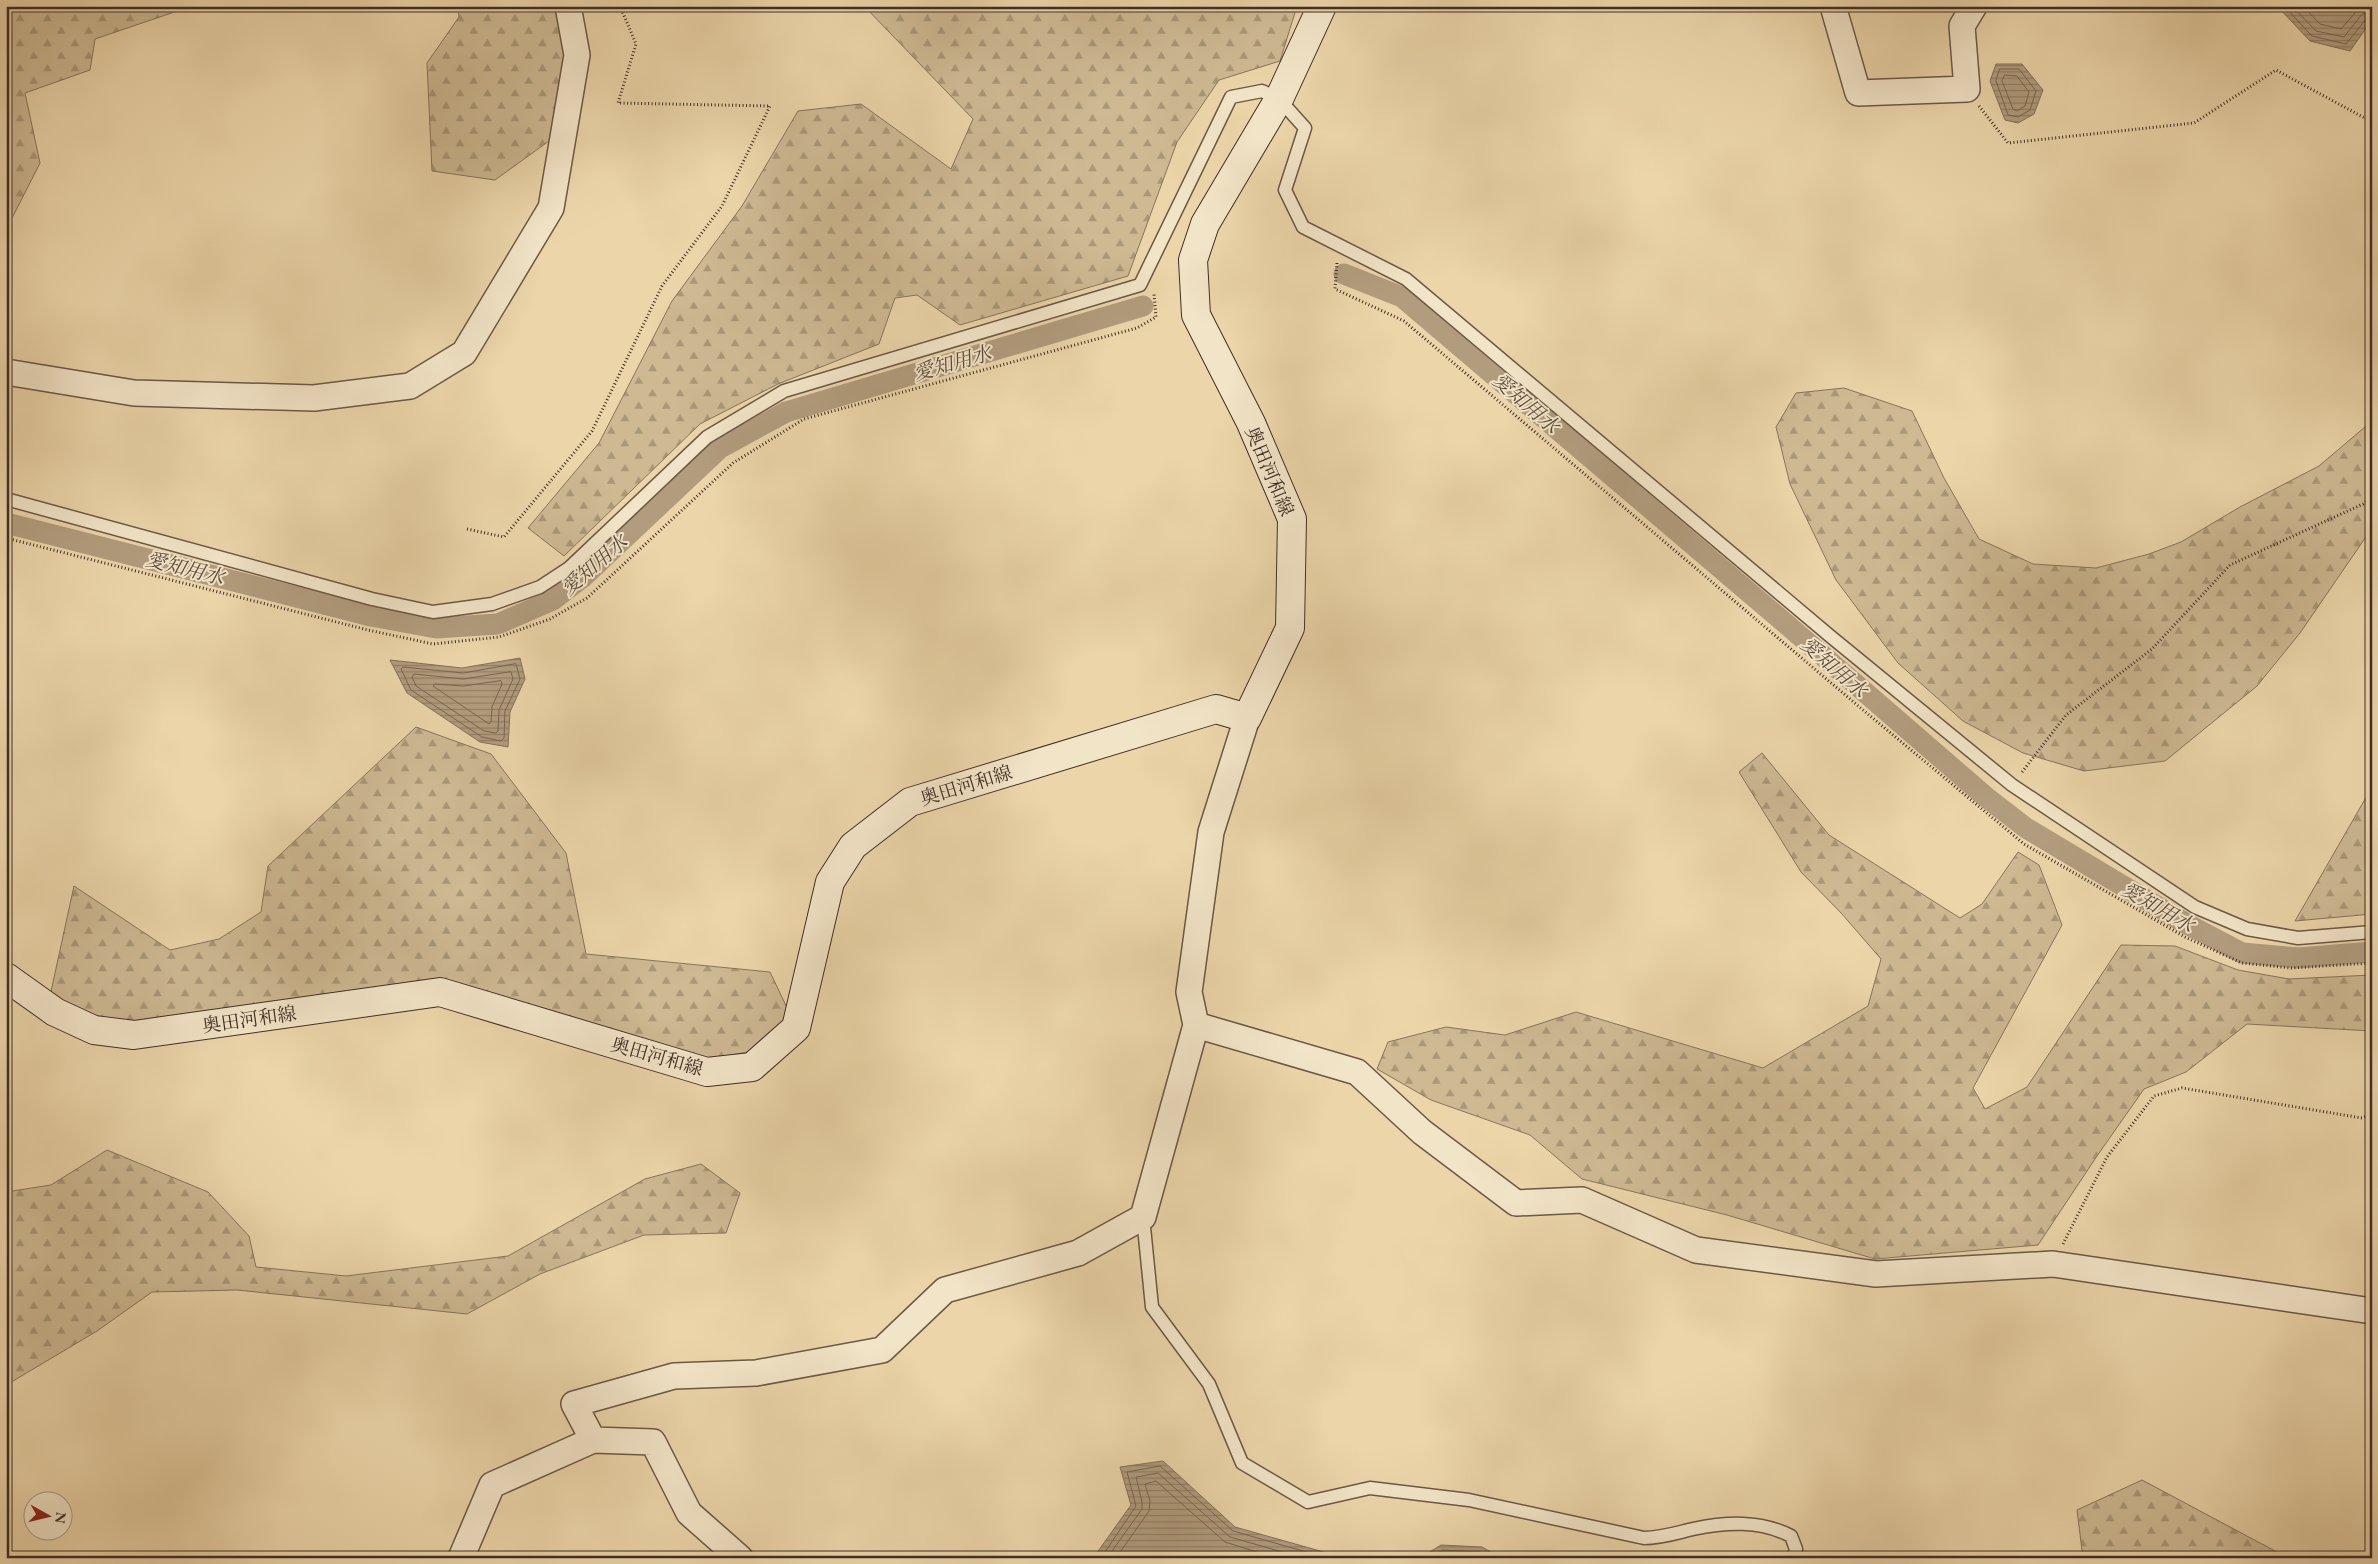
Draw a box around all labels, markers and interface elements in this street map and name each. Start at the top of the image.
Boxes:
water label: 愛知用水 [910,339,996,387]
water label: 愛知用水 [1487,367,1566,440]
street label: 奥田河和線 [1239,423,1300,520]
water label: 愛知用水 [555,528,634,601]
water label: 愛知用水 [143,546,229,591]
water label: 愛知用水 [1795,631,1874,704]
street label: 奥田河和線 [917,760,1015,811]
water label: 愛知用水 [2117,876,2201,939]
street label: 奥田河和線 [200,1001,298,1038]
street label: 奥田河和線 [608,1031,706,1082]
north arrow [22,1492,72,1542]
text: N [51,1511,71,1525]

